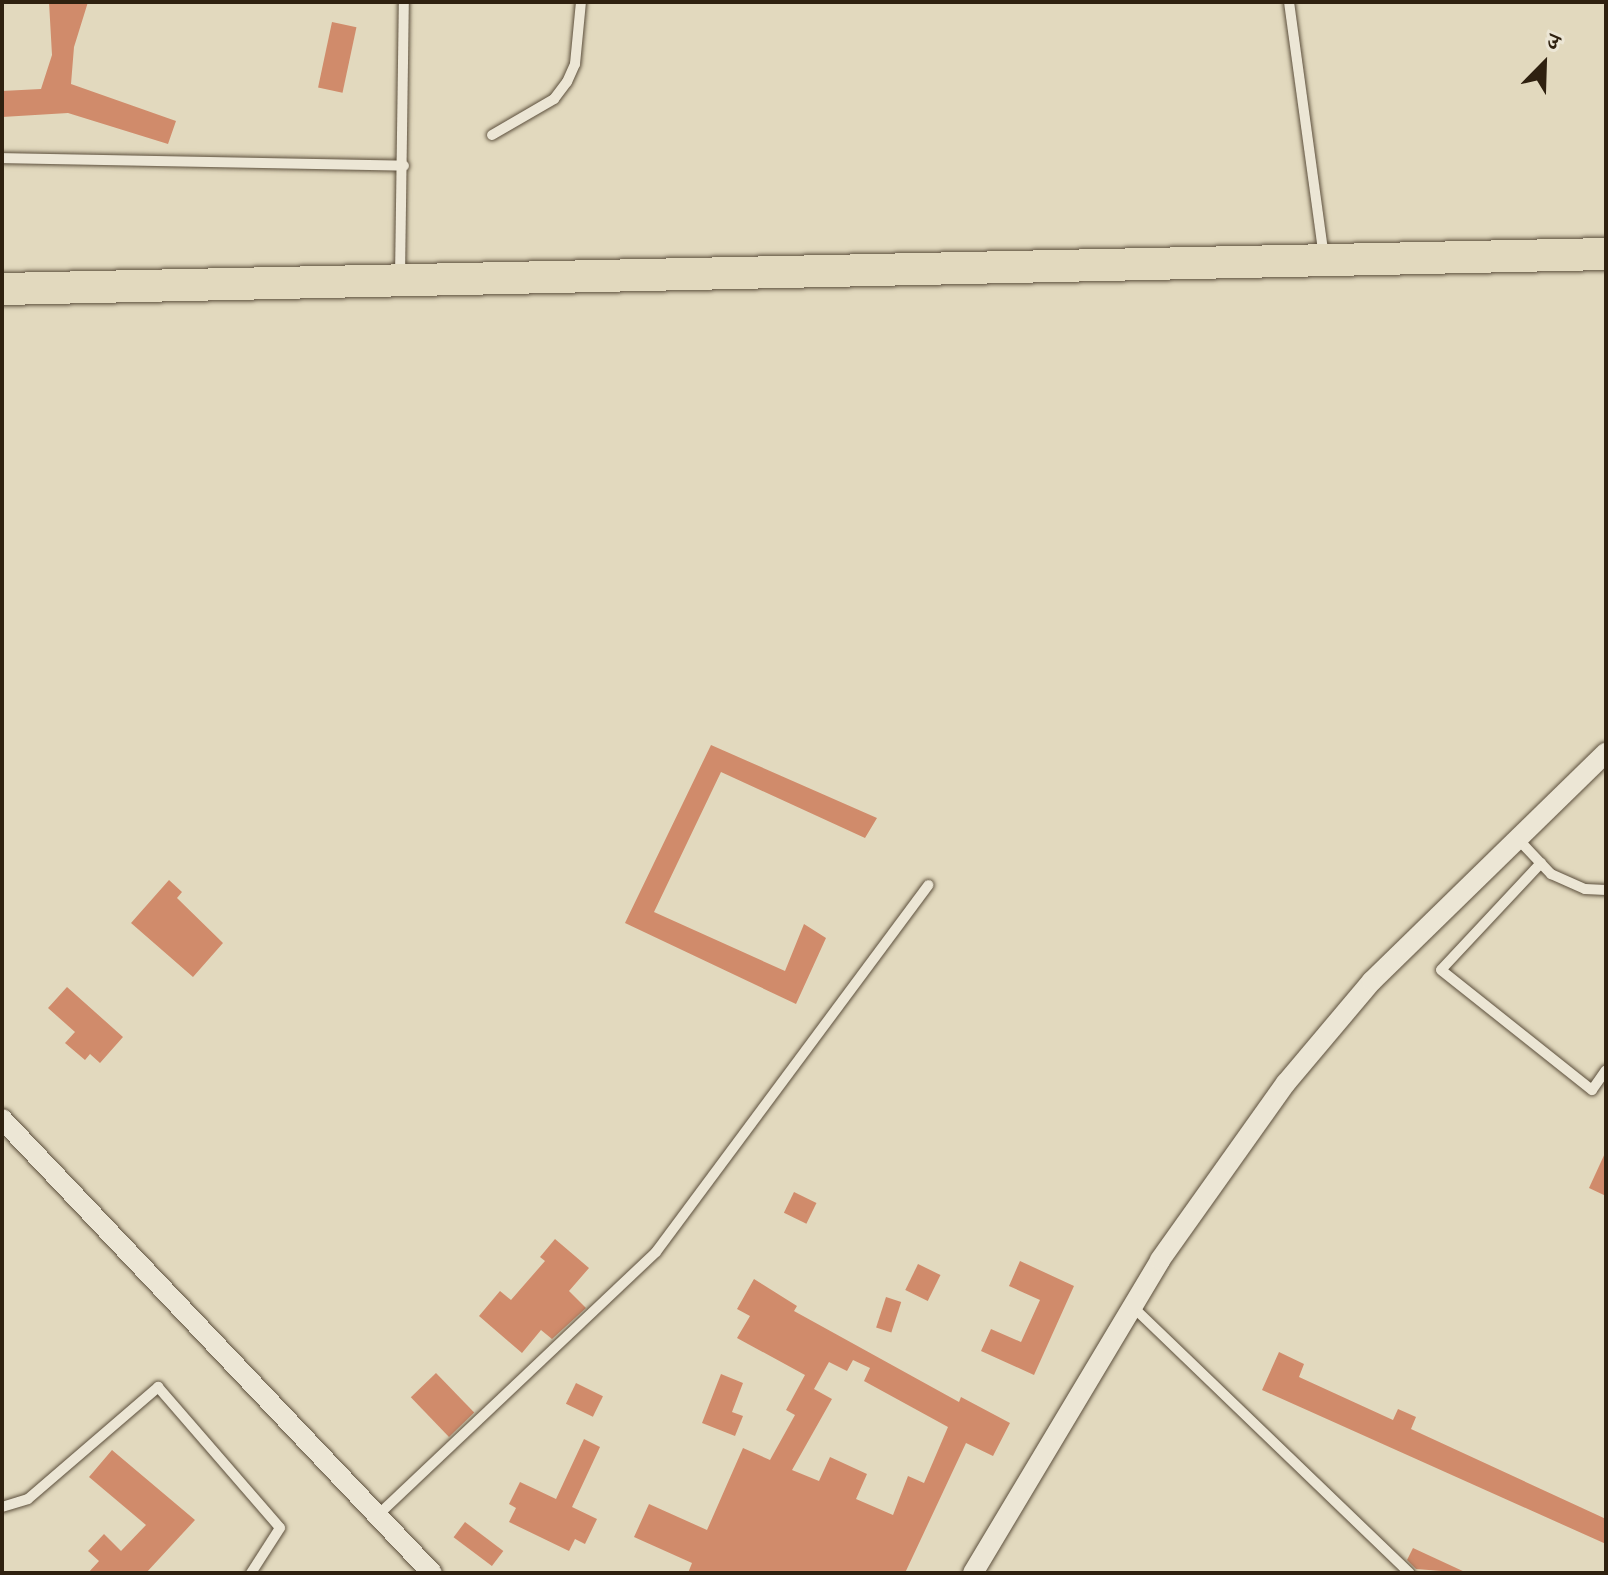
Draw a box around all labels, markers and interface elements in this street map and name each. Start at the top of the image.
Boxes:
north arrow [1504,24,1584,104]
text: उ [1543,27,1564,57]

